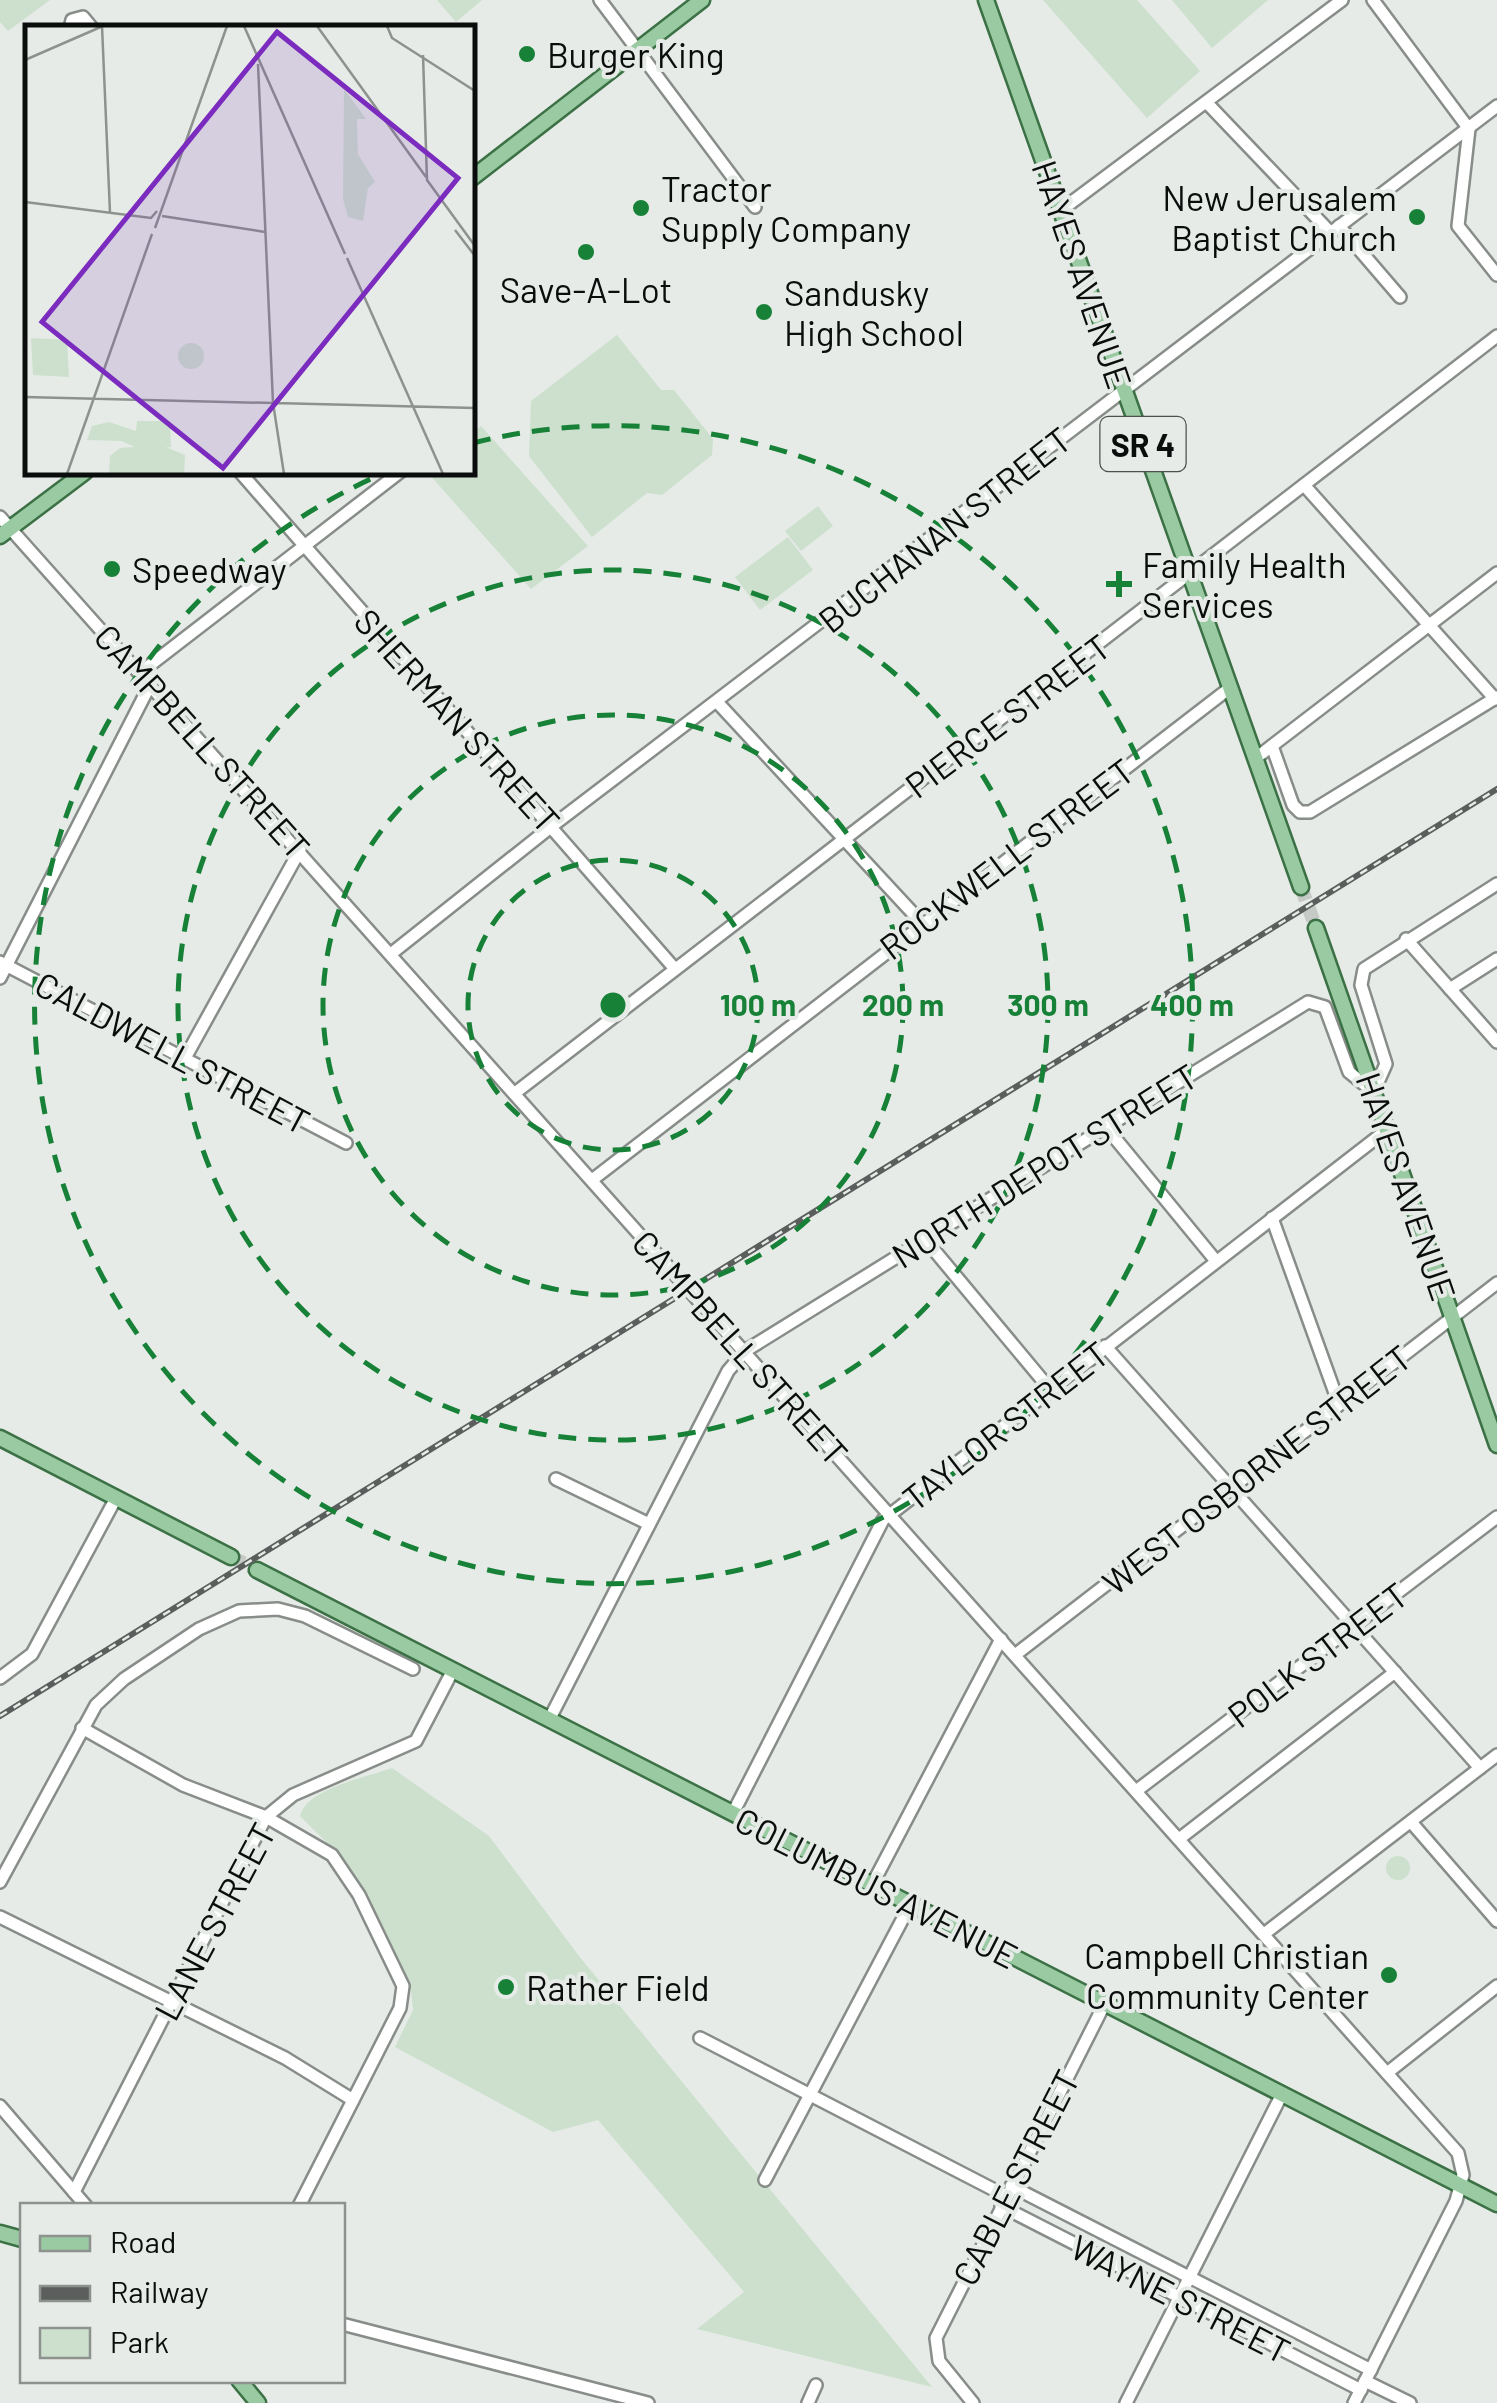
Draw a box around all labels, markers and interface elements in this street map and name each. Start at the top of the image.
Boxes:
inset map [25,25,475,475]
place label: Burger King [547,33,725,75]
marker: Burger King [516,43,538,65]
street label: HAYES AVENUE [1024,155,1142,393]
place label: Tractor Supply Company [661,167,911,249]
place label: New Jerusalem Baptist Church [1162,176,1397,258]
marker: Tractor Supply Company [630,197,652,219]
marker: New Jerusalem Baptist Church [1406,206,1428,228]
marker: Save-A-Lot [575,241,597,263]
place label: Save-A-Lot [500,268,672,310]
place label: Sandusky High School [784,271,964,353]
marker: Sandusky High School [753,301,775,323]
street label: BUCHANAN STREET [809,417,1079,641]
road number: SR 4 [1100,417,1186,471]
place label: Family Health Services [1142,543,1347,625]
place label: Speedway [132,548,287,590]
marker: Speedway [101,558,123,580]
marker: Family Health Services [1106,571,1132,597]
street label: SHERMAN STREET [347,600,569,840]
street label: CAMPBELL STREET [87,615,319,867]
street label: PIERCE STREET [896,624,1118,806]
street label: ROCKWELL STREET [871,749,1141,967]
street label: CALDWELL STREET [29,962,317,1142]
text: 100 m [720,986,796,1022]
text: 200 m [862,986,944,1022]
text: 300 m [1007,986,1089,1022]
text: 400 m [1150,986,1234,1022]
centre of rings [595,987,631,1023]
street label: NORTH DEPOT STREET [884,1054,1204,1276]
street label: HAYES AVENUE [1348,1067,1466,1305]
street label: CAMPBELL STREET [625,1221,857,1473]
street label: TAYLOR STREET [894,1332,1116,1518]
street label: WEST OSBORNE STREET [1093,1335,1419,1603]
street label: POLK STREET [1219,1573,1415,1735]
street label: COLUMBUS AVENUE [729,1798,1025,1976]
street label: LANE STREET [144,1815,284,2027]
place label: Campbell Christian Community Center [1084,1934,1369,2016]
marker: Campbell Christian Community Center [1378,1964,1400,1986]
place label: Rather Field [526,1966,710,2008]
marker: Rather Field [495,1976,517,1998]
street label: CABLE STREET [943,2062,1087,2292]
legend [20,2203,345,2383]
text: Road [110,2223,176,2259]
street label: WAYNE STREET [1064,2225,1298,2371]
text: Railway [110,2273,209,2309]
text: Park [110,2323,169,2359]

